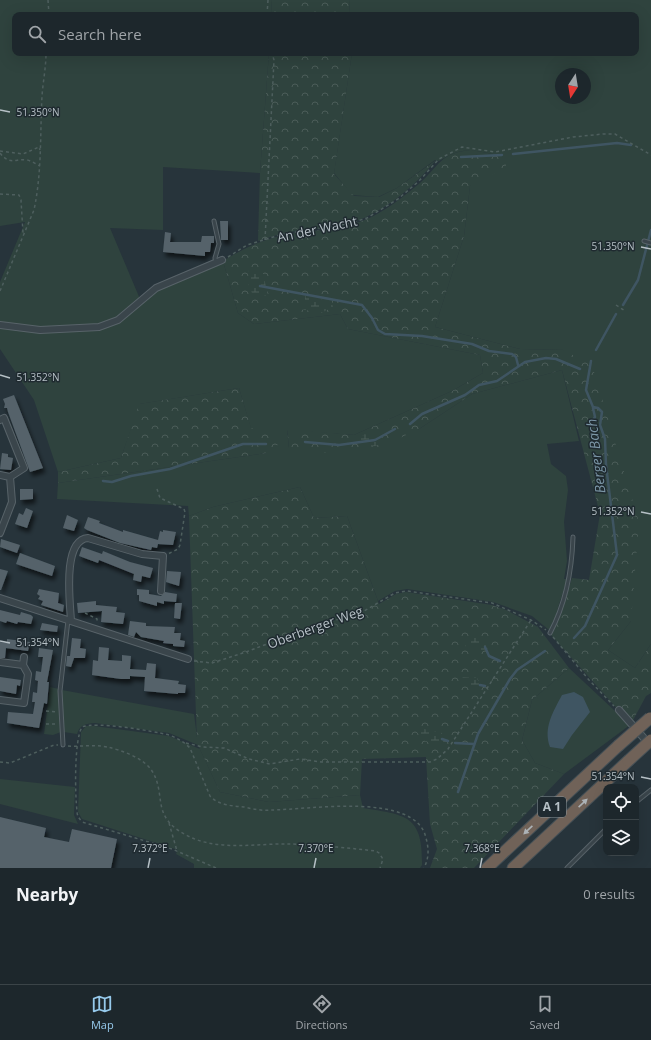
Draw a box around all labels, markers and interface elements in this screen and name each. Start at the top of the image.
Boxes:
search box [12,12,639,56]
icon: search [26,23,48,45]
text: Search here [58,24,142,44]
north arrow [555,68,591,104]
text: 51.350°N [16,105,60,119]
street label: An der Wacht [275,212,359,246]
text: 51.350°N [591,239,635,253]
text: 51.352°N [16,370,60,384]
water label: Berger Bach [582,418,610,494]
text: 51.352°N [591,504,635,518]
street label: Oberberger Weg [265,601,365,653]
text: 51.354°N [16,635,60,649]
text: 51.354°N [591,769,635,783]
map controls [603,784,639,856]
button: locate [603,784,639,820]
road number: A 1 [538,797,566,817]
one-way arrow [578,799,587,808]
button: layers [603,820,639,856]
one-way arrow [523,825,533,835]
text: 7.372°E [132,841,168,855]
text: 7.370°E [298,841,334,855]
text: 7.368°E [464,841,500,855]
text: Nearby [16,883,78,906]
text: 0 results [583,885,635,903]
tab: Map [91,993,114,1032]
tab: Directions [296,993,348,1032]
tab: Saved [529,993,560,1032]

